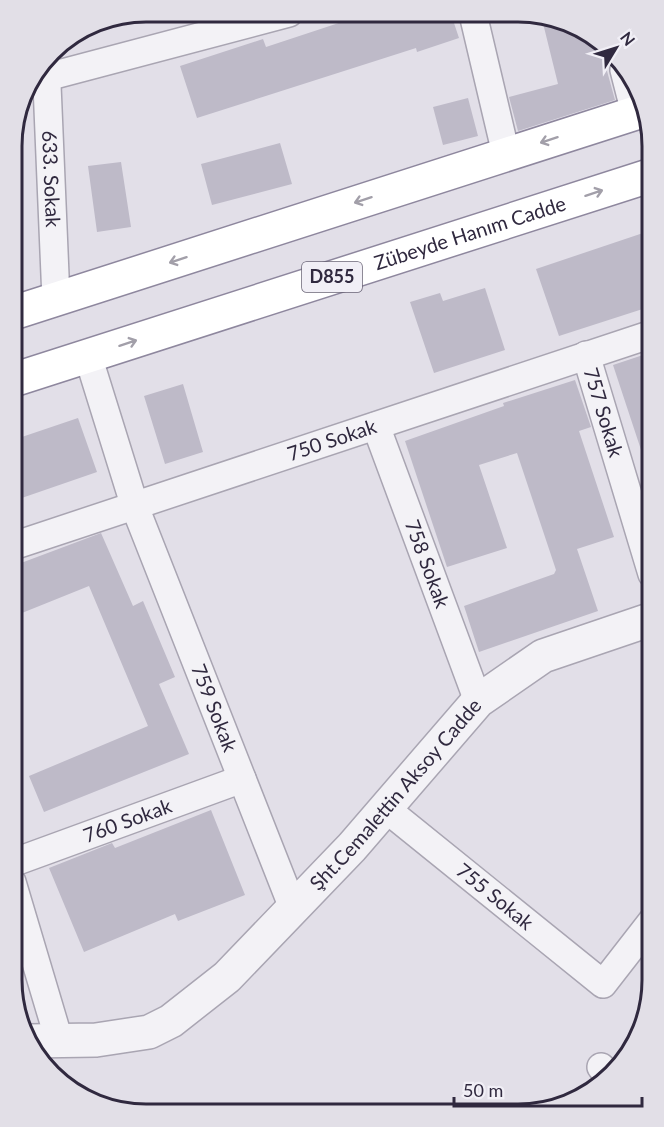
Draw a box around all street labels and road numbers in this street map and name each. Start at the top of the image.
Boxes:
street label: 633. Sokak [38,130,66,229]
street label: Zübeyde Hanım Cadde [371,190,569,274]
road number: D855 [302,262,362,292]
street label: 757 Sokak [579,364,629,461]
street label: 750 Sokak [284,413,380,465]
street label: 758 Sokak [401,516,456,612]
street label: 759 Sokak [187,660,243,756]
street label: Şht.Cemalettin Aksoy Cadde [304,693,486,895]
street label: 760 Sokak [80,792,175,847]
street label: 755 Sokak [452,857,539,935]

